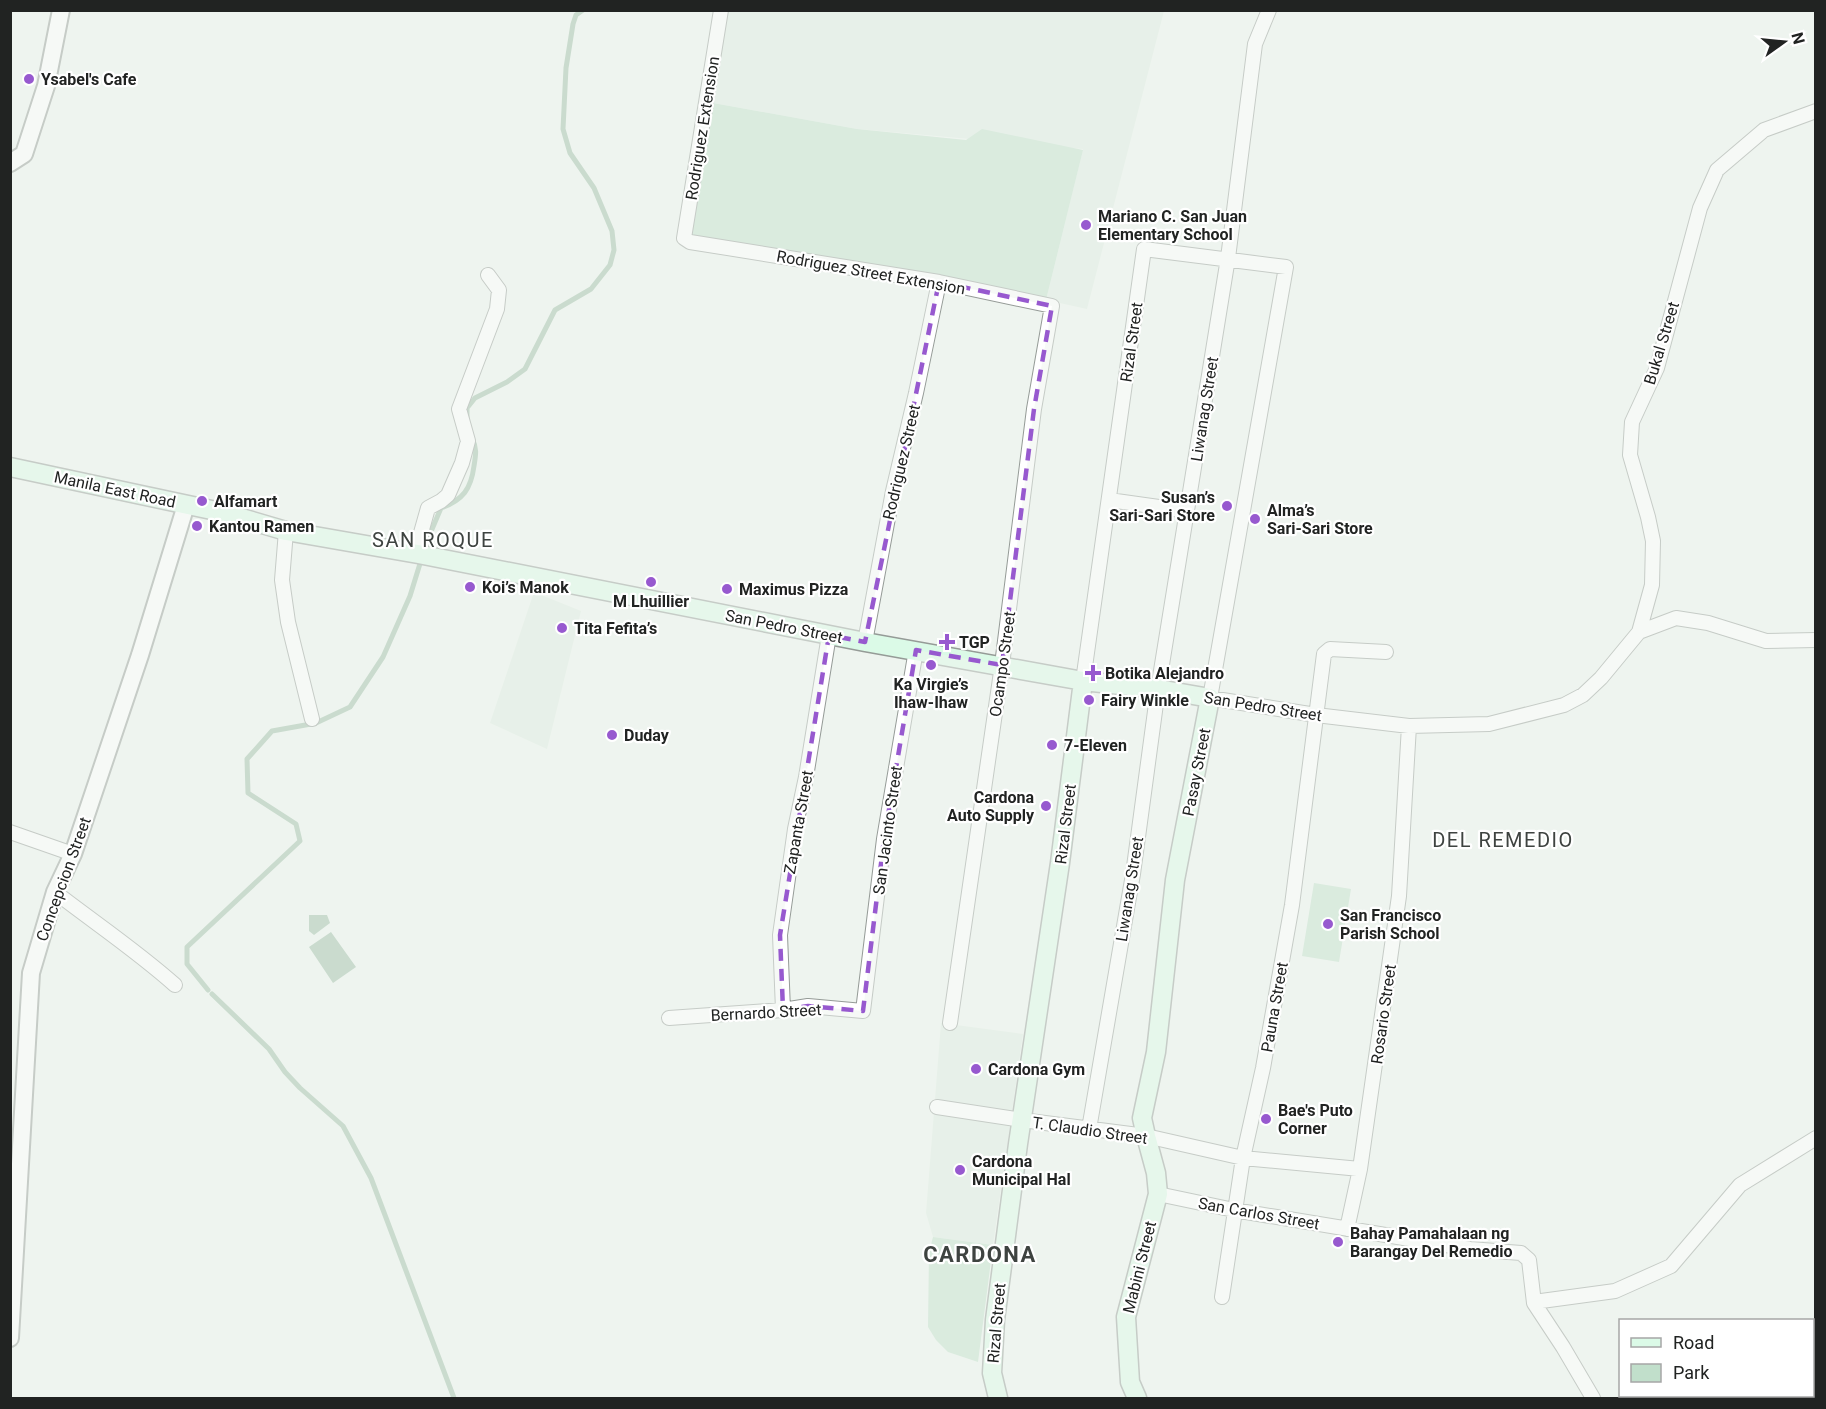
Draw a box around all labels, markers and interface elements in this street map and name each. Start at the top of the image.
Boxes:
north arrow [1754,12,1814,72]
text: N [1787,30,1809,46]
street label: Rodriguez Extension [682,55,723,201]
place label: Ysabel's Cafe [41,70,137,89]
marker: Ysabel's Cafe [22,72,36,86]
place label: Mariano C. San Juan Elementary School [1098,207,1247,244]
marker: Mariano C. San Juan Elementary School [1079,218,1093,232]
street label: Rodriguez Street Extension [775,247,967,298]
street label: Bukal Street [1640,299,1683,387]
street label: Rizal Street [1116,301,1147,383]
street label: Liwanag Street [1187,355,1222,463]
street label: Rodriguez Street [879,403,924,522]
street label: Manila East Road [52,467,177,512]
place label: Susan’s Sari-Sari Store [1109,488,1215,525]
place label: Alfamart [214,492,278,511]
marker: Alfamart [195,494,209,508]
marker: Susan’s Sari-Sari Store [1220,499,1234,513]
place label: Alma’s Sari-Sari Store [1267,501,1373,538]
marker: Alma’s Sari-Sari Store [1248,512,1262,526]
place label: Kantou Ramen [209,517,314,536]
marker: Kantou Ramen [190,519,204,533]
district label: SAN ROQUE [372,528,494,552]
marker: M Lhuillier [644,575,658,589]
place label: Koi’s Manok [482,578,569,597]
marker: Koi’s Manok [463,580,477,594]
place label: Maximus Pizza [739,580,849,599]
marker: Maximus Pizza [720,582,734,596]
place label: M Lhuillier [613,592,689,611]
street label: San Pedro Street [724,606,844,647]
street label: Ocampo Street [986,610,1019,718]
place label: Tita Fefita’s [574,619,657,638]
marker: Tita Fefita’s [555,621,569,635]
place label: TGP [959,633,990,652]
marker: TGP [940,635,954,649]
marker: Ka Virgie’s Ihaw-Ihaw [924,658,938,672]
place label: Botika Alejandro [1105,664,1224,683]
marker: Botika Alejandro [1086,666,1100,680]
place label: Ka Virgie’s Ihaw-Ihaw [894,675,968,712]
street label: San Pedro Street [1203,688,1323,725]
place label: Fairy Winkle [1101,691,1189,710]
marker: Fairy Winkle [1082,693,1096,707]
place label: Duday [624,726,670,745]
street label: Pasay Street [1179,726,1214,818]
marker: Duday [605,728,619,742]
place label: 7-Eleven [1064,736,1127,755]
marker: 7-Eleven [1045,738,1059,752]
street label: San Jacinto Street [869,764,906,896]
street label: Zapanta Street [780,769,817,875]
street label: Rizal Street [1051,783,1080,865]
place label: Cardona Auto Supply [947,788,1035,825]
marker: Cardona Auto Supply [1039,799,1053,813]
street label: Concepcion Street [32,815,95,944]
district label: DEL REMEDIO [1432,828,1574,852]
street label: Liwanag Street [1112,835,1147,943]
place label: San Francisco Parish School [1340,906,1441,943]
marker: San Francisco Parish School [1321,917,1335,931]
street label: Pauna Street [1257,961,1292,1054]
street label: Rosario Street [1367,963,1400,1065]
street label: Bernardo Street [710,1000,822,1025]
place label: Cardona Gym [988,1060,1085,1079]
marker: Cardona Gym [969,1062,983,1076]
place label: Bae's Puto Corner [1278,1101,1353,1138]
marker: Bae's Puto Corner [1259,1112,1273,1126]
street label: T. Claudio Street [1031,1113,1149,1148]
place label: Cardona Municipal Hal [972,1152,1071,1189]
marker: Cardona Municipal Hal [953,1163,967,1177]
street label: San Carlos Street [1197,1193,1321,1234]
street label: Mabini Street [1119,1219,1160,1315]
place label: Bahay Pamahalaan ng Barangay Del Remedio [1350,1224,1512,1261]
marker: Bahay Pamahalaan ng Barangay Del Remedio [1331,1235,1345,1249]
district label: CARDONA [923,1242,1037,1267]
street label: Rizal Street [984,1282,1009,1364]
legend [1619,1319,1814,1397]
text: Road [1673,1332,1714,1353]
text: Park [1673,1362,1710,1383]

